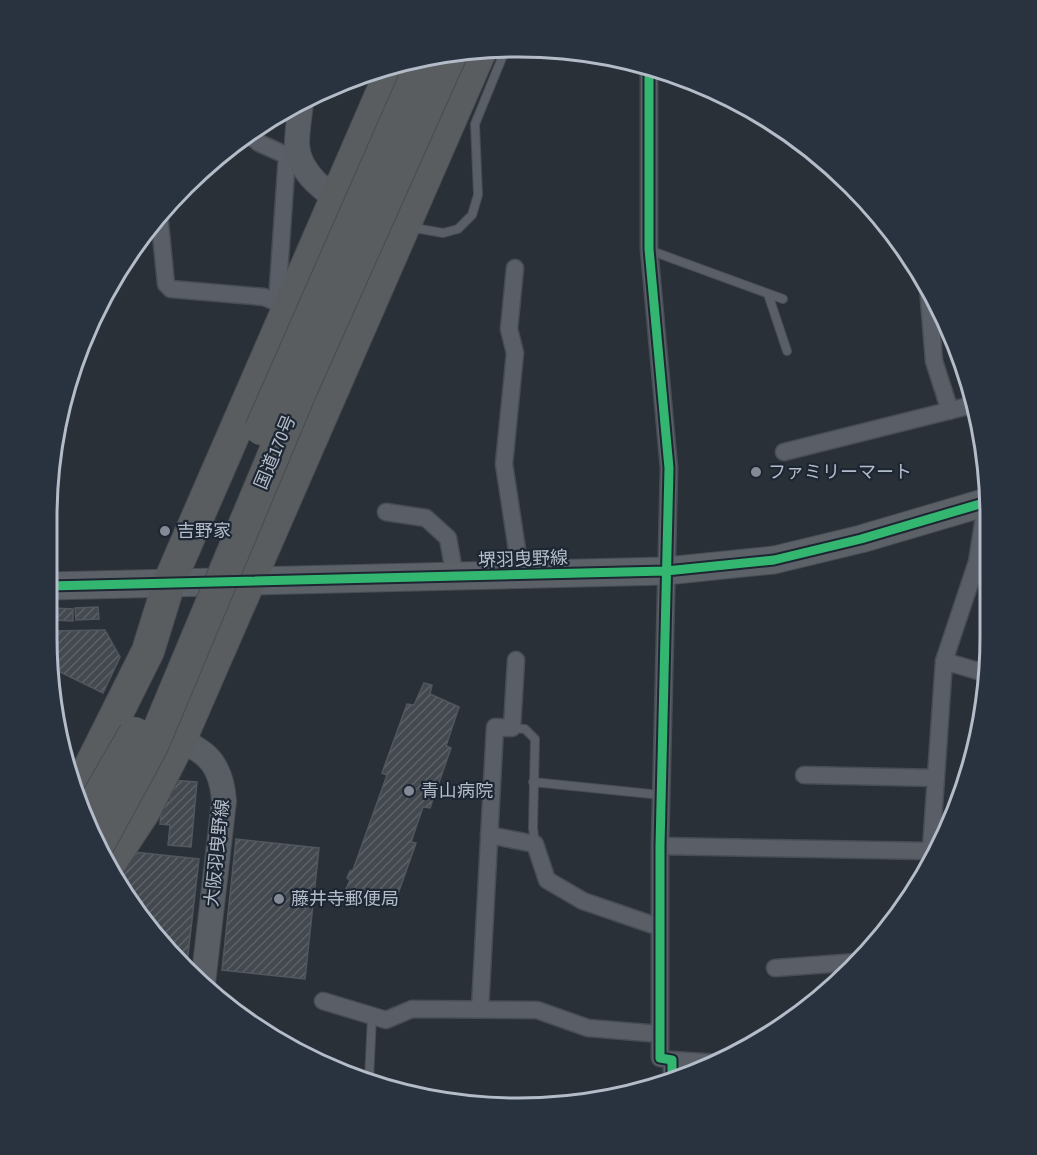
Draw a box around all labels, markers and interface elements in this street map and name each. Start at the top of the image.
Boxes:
street label: 国道170号 [248,411,301,493]
place label: ファミリーマート [768,459,912,484]
marker: ファミリーマート [749,465,763,479]
place label: 吉野家 [177,518,231,543]
marker: 吉野家 [158,524,172,538]
street label: 堺羽曳野線 [478,544,568,573]
place label: 青山病院 [421,778,493,803]
marker: 青山病院 [402,784,416,798]
street label: 大阪羽曳野線 [198,798,235,908]
place label: 藤井寺郵便局 [291,886,399,911]
marker: 藤井寺郵便局 [272,892,286,906]

